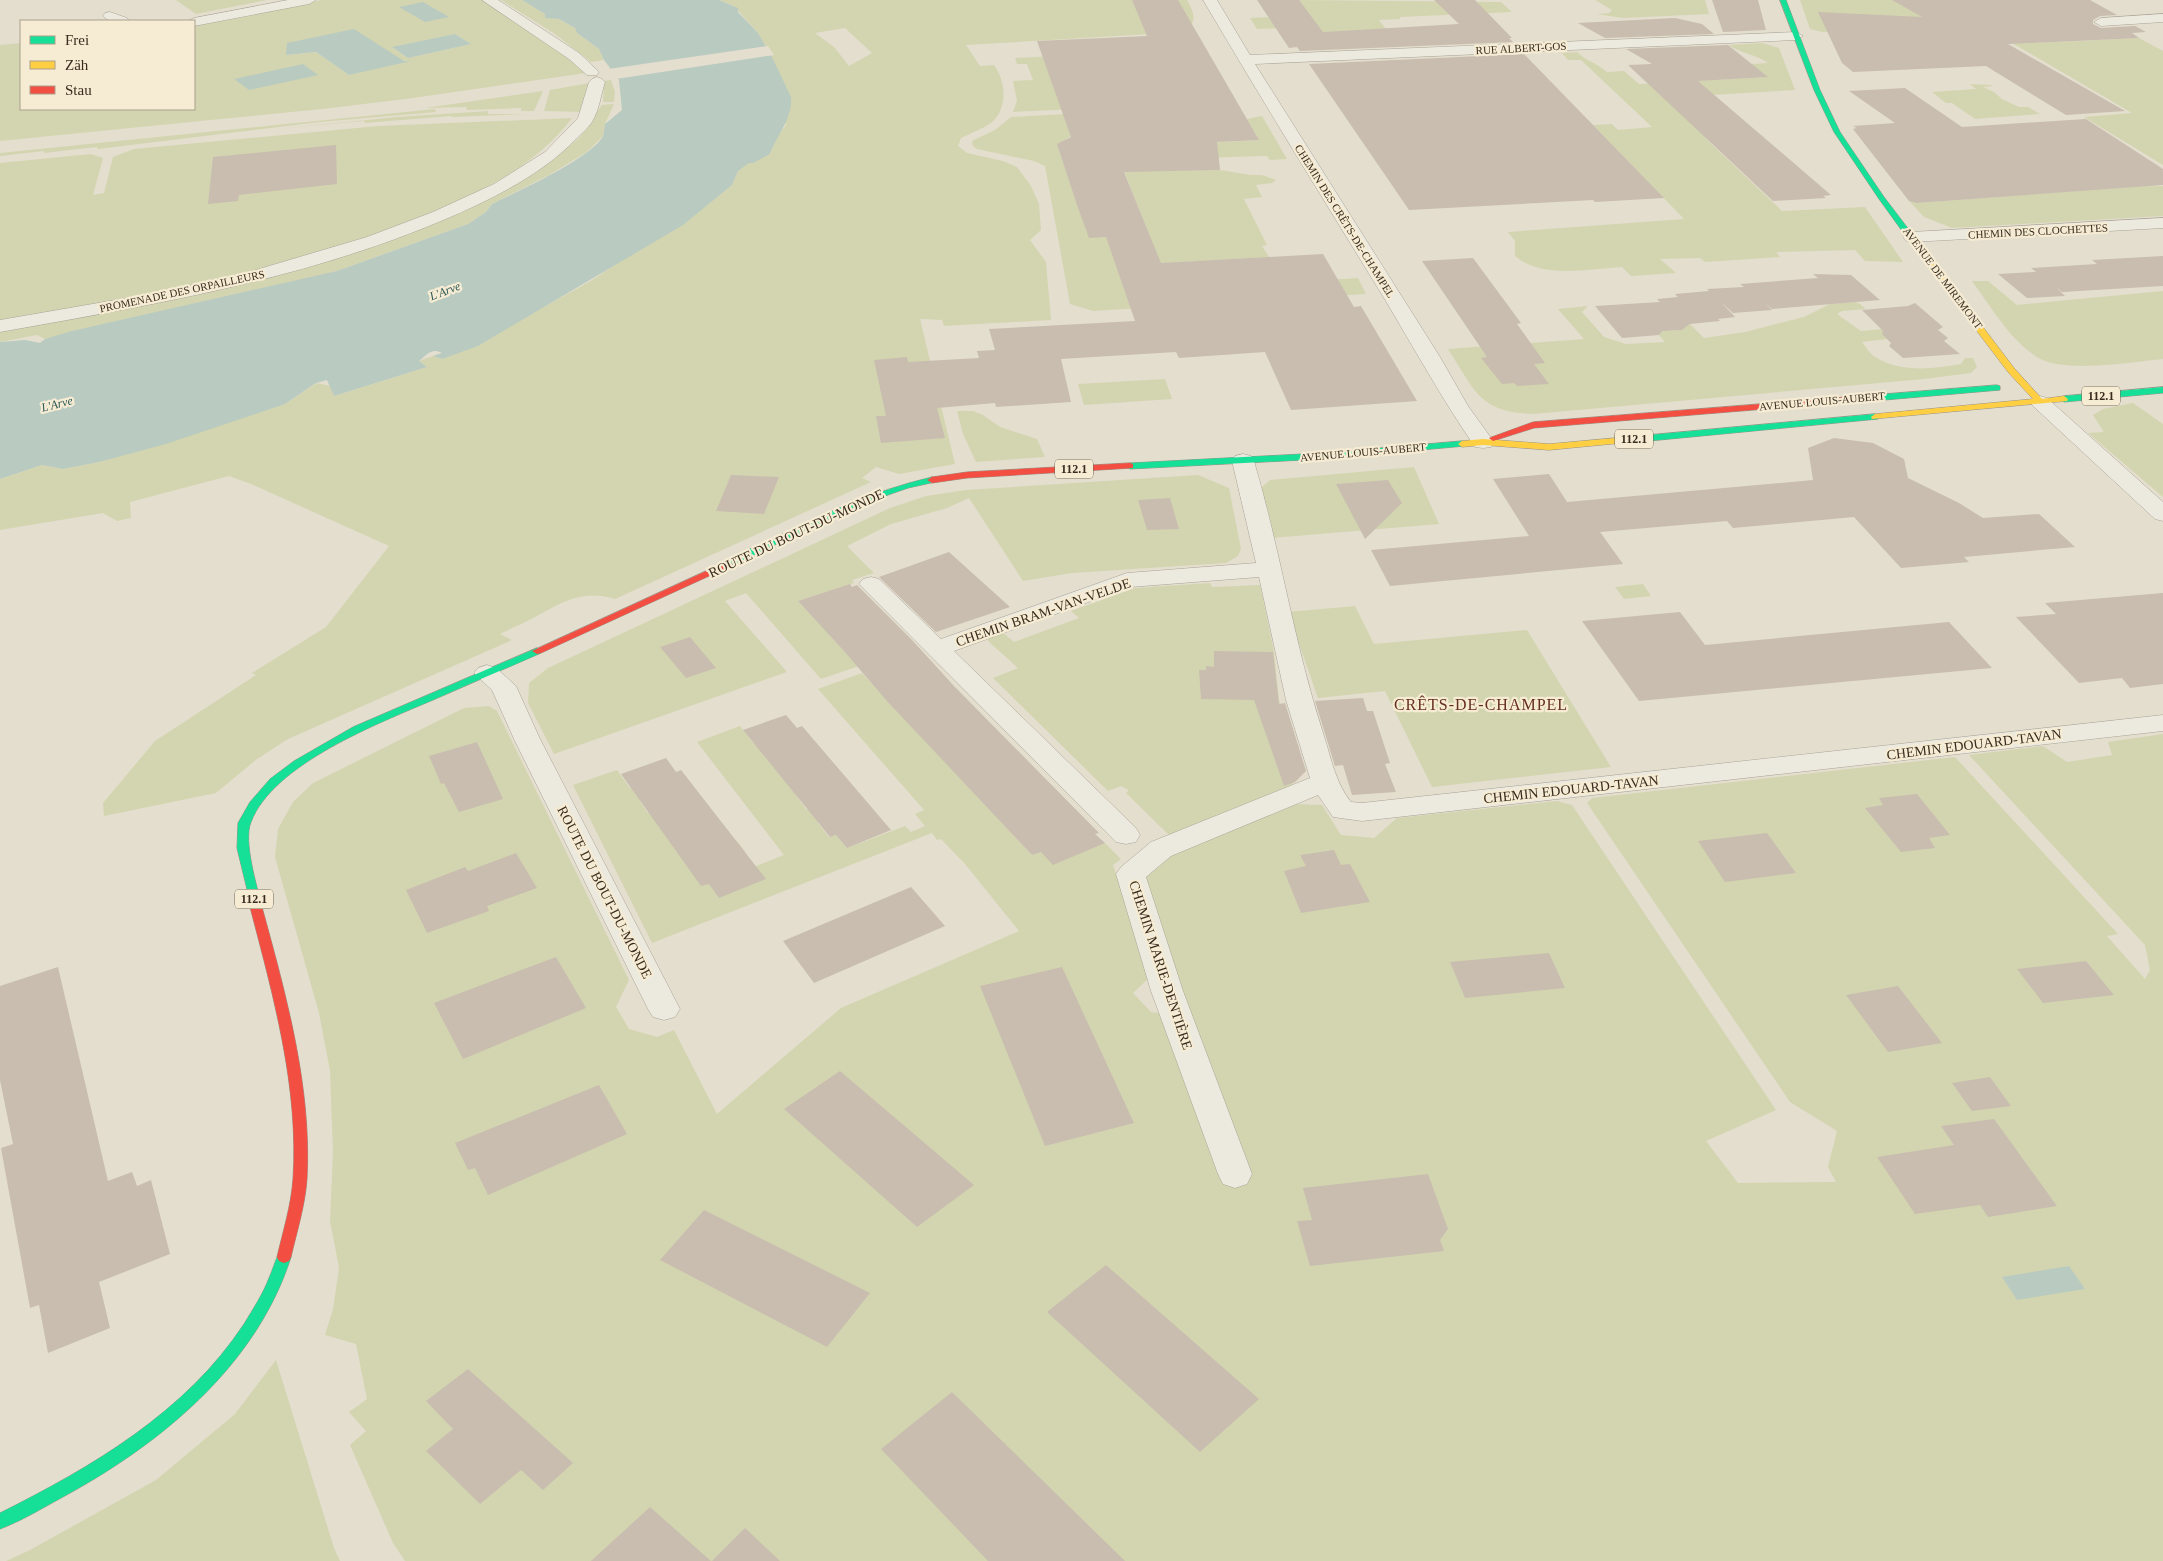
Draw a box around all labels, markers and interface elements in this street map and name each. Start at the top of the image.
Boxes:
legend [20,20,195,110]
text: Frei [65,32,89,48]
street label: RUE ALBERT-GOS [1475,40,1567,56]
text: Zäh [65,57,89,73]
text: Stau [65,82,92,98]
street label: CHEMIN DES CRÊTS-DE-CHAMPEL [1293,142,1398,300]
street label: CHEMIN DES CLOCHETTES [1968,221,2108,241]
street label: AVENUE DE MIREMONT [1901,225,1985,331]
street label: PROMENADE DES ORPAILLEURS [98,268,266,314]
water label: L'Arve [427,279,463,304]
road number: 112.1 [2082,386,2120,406]
street label: AVENUE LOUIS-AUBERT [1759,390,1886,412]
water label: L'Arve [39,393,75,415]
road number: 112.1 [1615,429,1653,448]
street label: AVENUE LOUIS-AUBERT [1300,441,1427,463]
road number: 112.1 [1055,459,1093,478]
street label: ROUTE DU BOUT-DU-MONDE [706,486,886,581]
street label: CHEMIN BRAM-VAN-VELDE [954,575,1132,649]
district label: CRÊTS-DE-CHAMPEL [1394,695,1568,713]
street label: CHEMIN EDOUARD-TAVAN [1886,726,2062,763]
street label: CHEMIN EDOUARD-TAVAN [1483,773,1659,806]
street label: ROUTE DU BOUT-DU-MONDE [554,803,655,981]
street label: CHEMIN MARIE-DENTIÈRE [1126,878,1196,1052]
road number: 112.1 [235,890,273,909]

